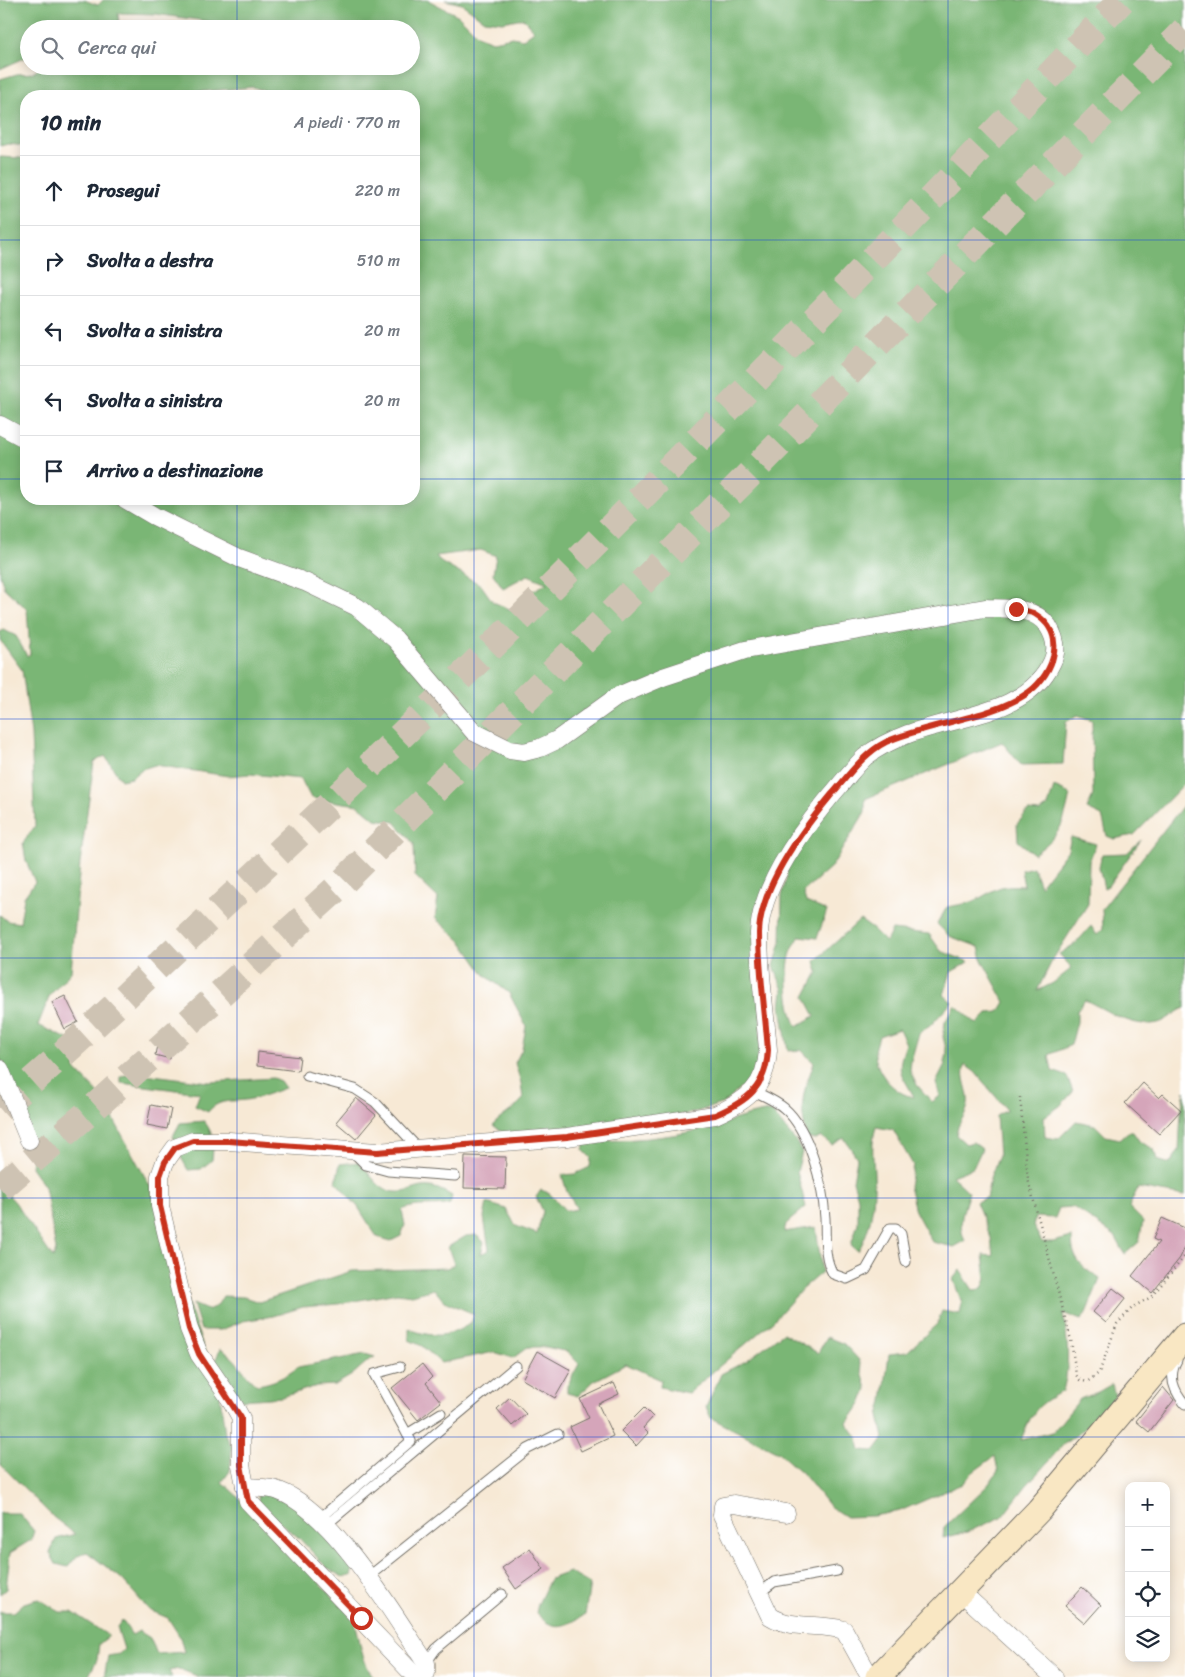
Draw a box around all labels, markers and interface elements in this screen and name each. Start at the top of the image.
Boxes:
search box [20,20,420,75]
text: Cerca qui [78,31,156,64]
icon: search [38,34,66,62]
text: 10 min [40,104,101,142]
text: A piedi · 770 m [294,108,400,137]
text: Prosegui [87,174,160,207]
text: 220 m [355,176,400,205]
icon: ahead [40,177,68,205]
text: Svolta a destra [87,244,213,277]
text: 510 m [357,246,400,275]
icon: right [40,247,68,275]
text: Svolta a sinistra [87,314,222,347]
text: 20 m [364,316,400,345]
icon: left [40,317,68,345]
text: Svolta a sinistra [87,384,222,417]
text: 20 m [364,386,400,415]
icon: left [40,387,68,415]
text: Arrivo a destinazione [87,454,263,487]
icon: arrive [40,457,68,485]
route end [1005,598,1028,621]
map controls [1125,1482,1170,1662]
button: + [1125,1482,1170,1527]
button: − [1125,1527,1170,1572]
button: locate [1125,1572,1170,1617]
route start [350,1607,373,1630]
button: layers [1125,1617,1170,1662]

